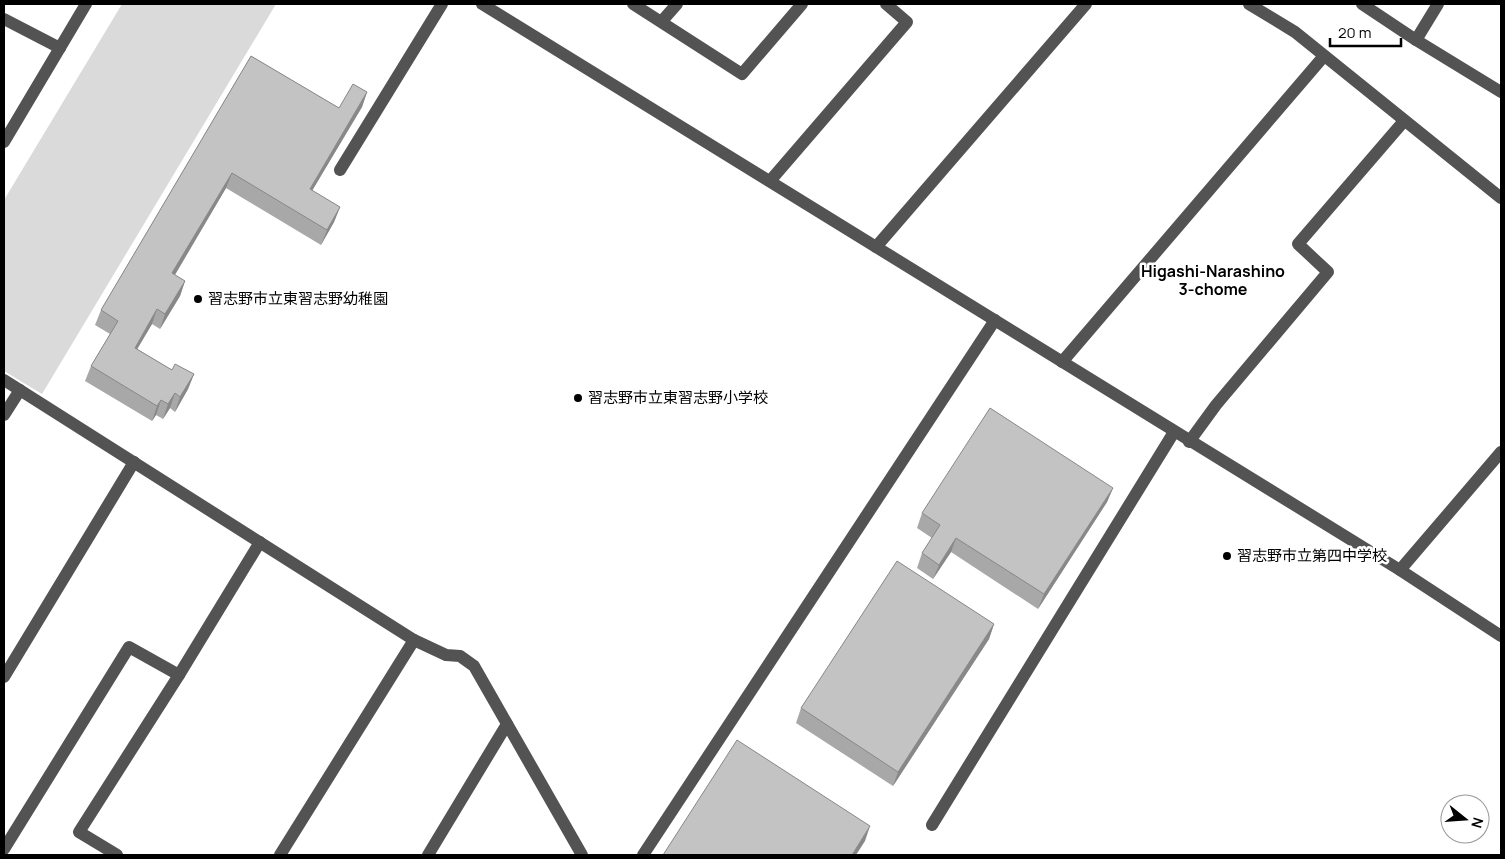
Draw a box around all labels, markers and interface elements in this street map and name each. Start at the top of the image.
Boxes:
scale bar [1330,15,1401,47]
text: 20 m [1338,22,1371,43]
district label: Higashi-Narashino 3-chome [1141,260,1285,300]
place label: 習志野市立東習志野幼稚園 [208,288,388,309]
marker: 習志野市立東習志野幼稚園 [192,293,204,305]
place label: 習志野市立東習志野小学校 [588,387,768,408]
marker: 習志野市立東習志野小学校 [572,392,584,404]
place label: 習志野市立第四中学校 [1237,545,1387,566]
marker: 習志野市立第四中学校 [1221,550,1233,562]
north arrow [1440,794,1490,844]
text: N [1467,815,1488,831]

